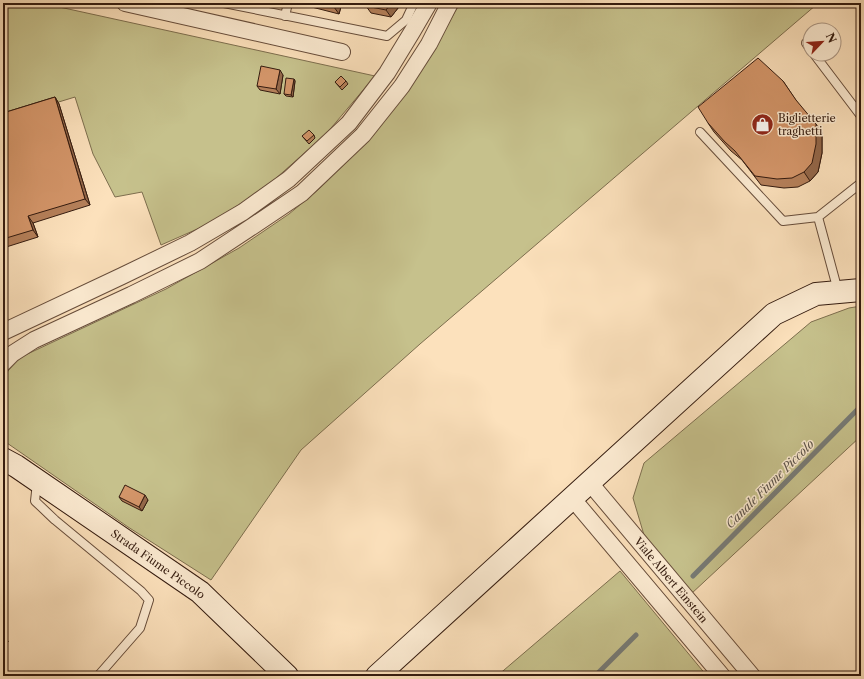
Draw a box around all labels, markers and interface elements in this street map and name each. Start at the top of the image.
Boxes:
north arrow [802,22,842,62]
text: N [823,30,840,45]
shop icon: Biglietterie traghetti [749,111,775,137]
place label: Biglietterie traghetti [778,111,836,138]
water label: Canale Fiume Piccolo [722,436,817,531]
street label: Strada Fiume Piccolo [108,526,208,602]
street label: Viale Albert Einstein [630,534,711,626]

